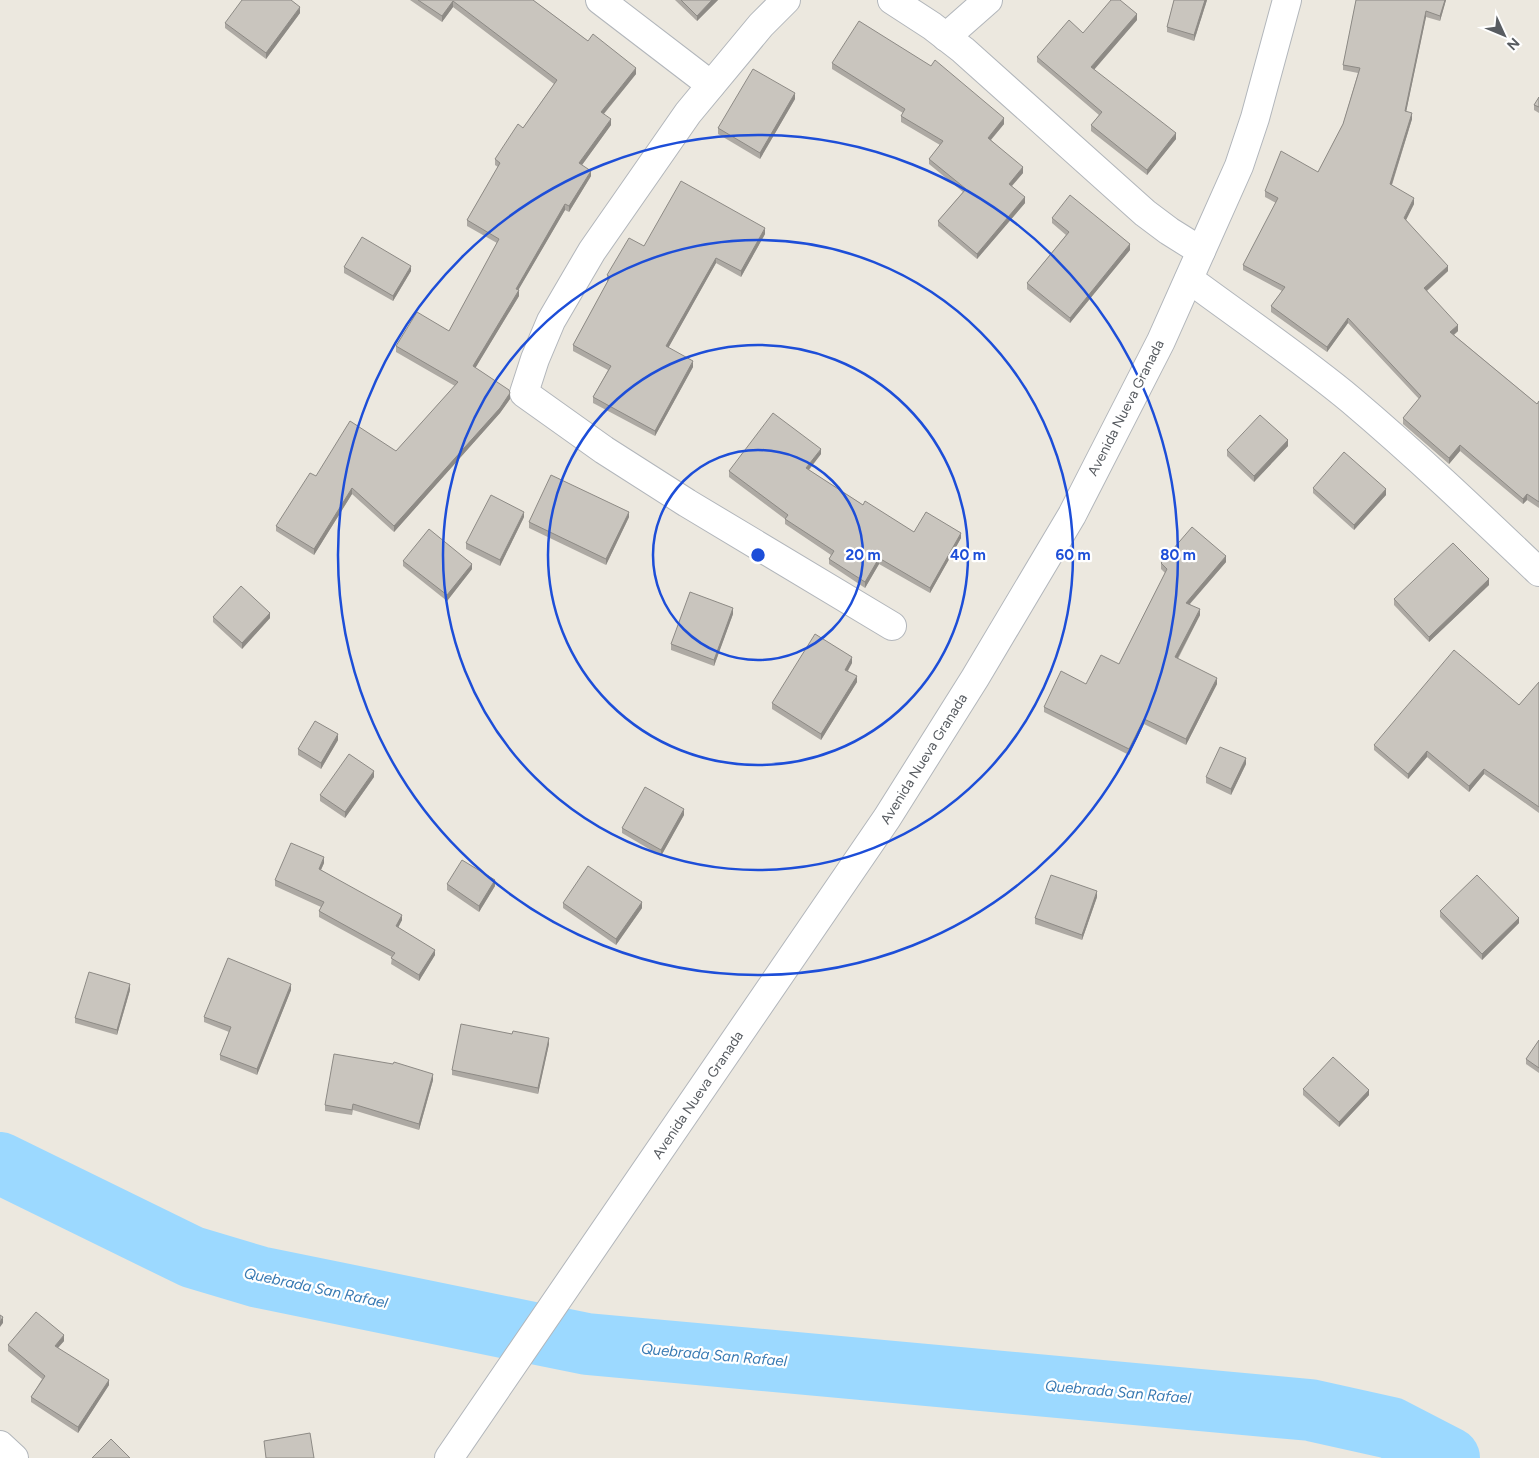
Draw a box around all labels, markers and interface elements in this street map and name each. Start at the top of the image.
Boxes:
north arrow [1479,10,1529,60]
text: N [1503,34,1523,53]
street label: Avenida Nueva Granada [1084,337,1168,479]
centre of rings [749,546,767,564]
text: 20 m [845,546,881,564]
text: 40 m [950,546,986,564]
text: 60 m [1055,546,1091,564]
text: 80 m [1160,546,1196,564]
street label: Avenida Nueva Granada [877,691,971,827]
street label: Avenida Nueva Granada [649,1028,747,1162]
water label: Quebrada San Rafael [243,1264,390,1312]
water label: Quebrada San Rafael [640,1340,788,1370]
water label: Quebrada San Rafael [1044,1377,1192,1407]

